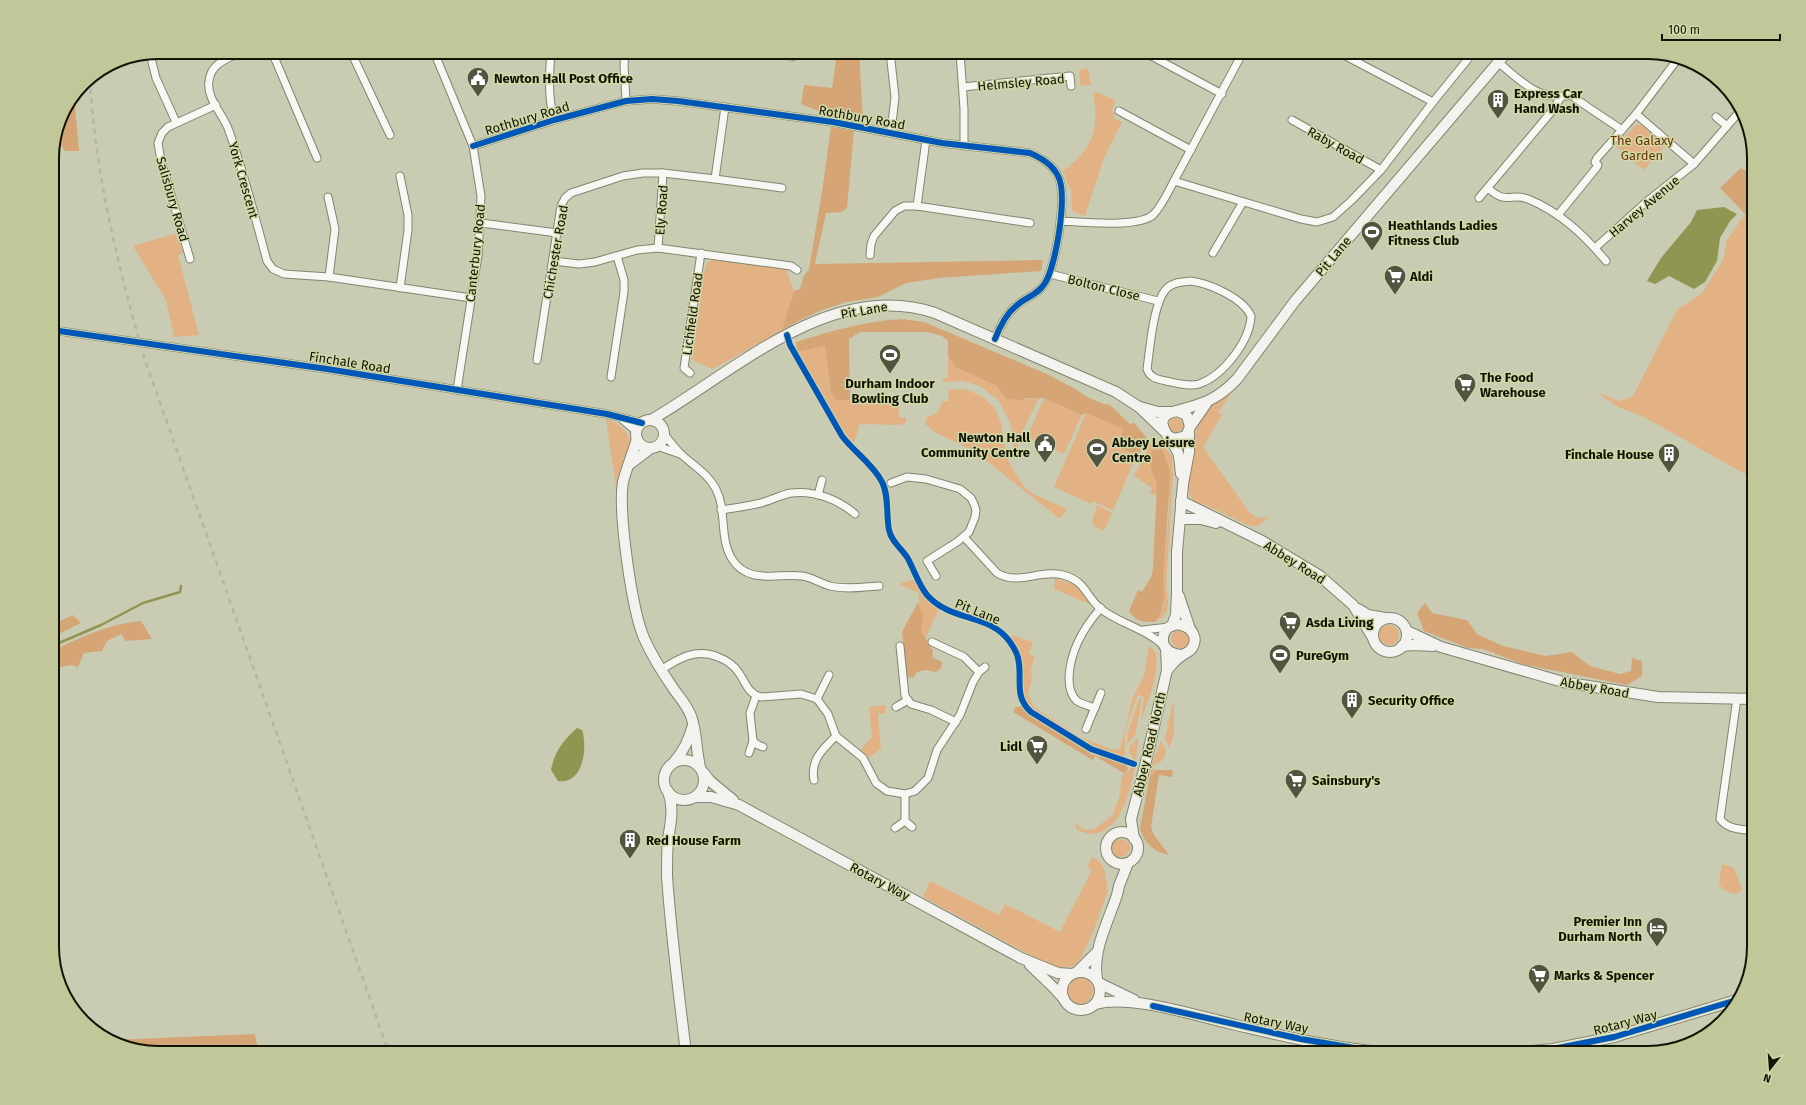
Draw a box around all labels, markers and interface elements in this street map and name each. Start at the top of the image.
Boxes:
scale bar [1662,16,1780,42]
text: 100 m [1668,23,1700,37]
public building icon: Newton Hall Post Office [465,65,491,98]
place label: Newton Hall Post Office [494,71,633,86]
street label: Helmsley Road [977,71,1065,94]
place label: Express Car Hand Wash [1514,86,1583,116]
building icon: Express Car Hand Wash [1485,87,1511,120]
street label: Rothbury Road [483,98,571,138]
street label: Rothbury Road [817,102,906,132]
street label: Raby Road [1305,124,1367,167]
park label: The Galaxy Garden [1610,133,1674,163]
street label: York Crescent [225,140,262,221]
street label: Salisbury Road [153,155,192,243]
street label: Harvey Avenue [1606,173,1683,240]
street label: Ely Road [652,184,671,236]
street label: Canterbury Road [463,203,488,303]
street label: Chichester Road [540,204,571,300]
place label: Heathlands Ladies Fitness Club [1388,218,1498,248]
sports icon: Heathlands Ladies Fitness Club [1359,219,1385,252]
street label: Pit Lane [1312,233,1354,279]
supermarket icon: Aldi [1382,263,1408,296]
place label: Aldi [1409,269,1433,284]
street label: Bolton Close [1066,271,1142,304]
street label: Lichfield Road [679,272,706,356]
street label: Pit Lane [839,299,889,322]
sports icon: Durham Indoor Bowling Club [877,342,903,375]
street label: Finchale Road [308,349,392,376]
place label: The Food Warehouse [1480,370,1546,400]
supermarket icon: The Food Warehouse [1452,371,1478,404]
place label: Durham Indoor Bowling Club [845,376,935,406]
place label: Newton Hall Community Centre [921,430,1030,460]
public building icon: Newton Hall Community Centre [1032,431,1058,464]
place label: Abbey Leisure Centre [1111,435,1195,465]
sports icon: Abbey Leisure Centre [1084,436,1110,469]
building icon: Finchale House [1656,441,1682,474]
place label: Finchale House [1565,447,1654,462]
street label: Abbey Road [1261,538,1328,587]
street label: Pit Lane [953,596,1003,627]
supermarket icon: Asda Living [1277,609,1303,642]
place label: Asda Living [1305,615,1374,630]
sports icon: PureGym [1267,642,1293,675]
place label: PureGym [1296,648,1349,663]
street label: Abbey Road [1559,674,1631,701]
building icon: Security Office [1339,687,1365,720]
street label: Abbey Road North [1130,690,1169,798]
place label: Security Office [1368,693,1454,708]
supermarket icon: Lidl [1024,733,1050,766]
place label: Lidl [1000,739,1022,754]
supermarket icon: Sainsbury's [1283,767,1309,800]
place label: Sainsbury's [1312,773,1381,788]
building icon: Red House Farm [617,827,643,860]
place label: Red House Farm [646,833,741,848]
street label: Rotary Way [847,859,913,904]
place label: Premier Inn Durham North [1558,914,1642,944]
hotel icon: Premier Inn Durham North [1644,915,1670,948]
supermarket icon: Marks & Spencer [1526,962,1552,995]
place label: Marks & Spencer [1554,968,1655,983]
street label: Rotary Way [1592,1007,1659,1038]
street label: Rotary Way [1242,1009,1310,1036]
north arrow [1750,1049,1790,1089]
text: N [1762,1071,1773,1085]

